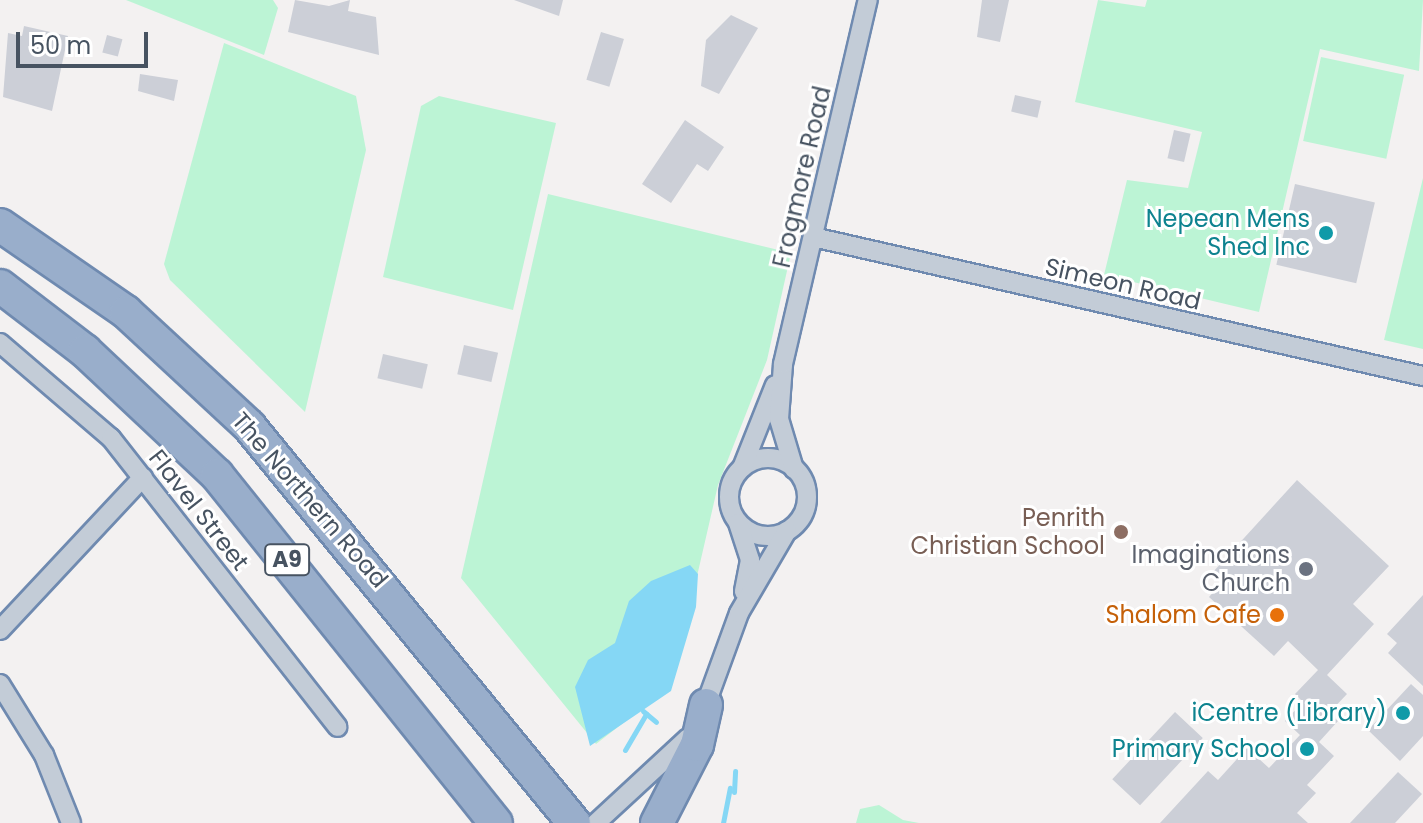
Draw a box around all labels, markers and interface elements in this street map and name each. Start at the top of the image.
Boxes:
scale bar [20,16,152,66]
text: 50 m [30,29,91,62]
street label: Frogmore Road [767,83,837,271]
place label: Nepean Mens Shed Inc [1146,205,1310,261]
marker: Nepean Mens Shed Inc [1317,224,1335,242]
street label: Simeon Road [1042,252,1204,316]
street label: The Northern Road [226,406,394,594]
street label: Flavel Street [143,444,255,576]
place label: Penrith Christian School [910,504,1105,560]
marker: Penrith Christian School [1112,523,1130,541]
place label: Imaginations Church [1132,541,1290,597]
road number: A9 [263,542,311,578]
marker: Imaginations Church [1297,560,1315,578]
place label: Shalom Cafe [1105,601,1261,629]
marker: Shalom Cafe [1268,606,1286,624]
place label: iCentre (Library) [1191,699,1387,727]
marker: iCentre (Library) [1394,704,1412,722]
place label: Primary School [1112,735,1291,763]
marker: Primary School [1298,740,1316,758]

